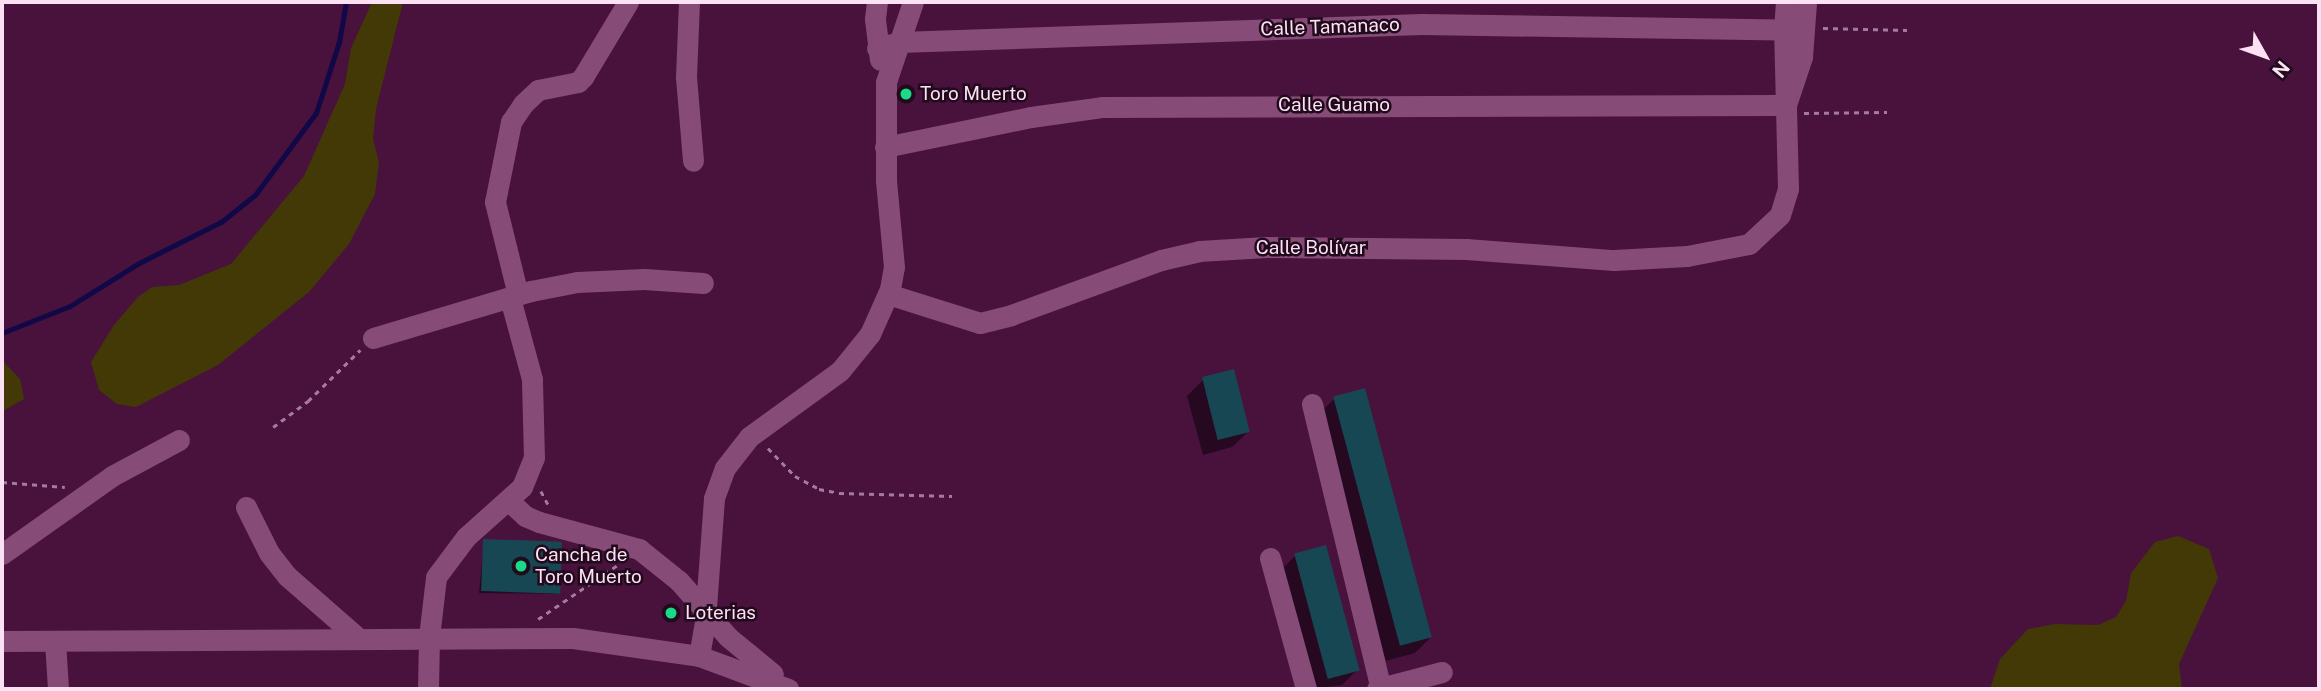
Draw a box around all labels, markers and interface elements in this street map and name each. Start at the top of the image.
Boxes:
street label: Calle Tamanaco [1260,13,1400,41]
north arrow [2230,21,2300,91]
text: N [2268,57,2294,82]
place label: Toro Muerto [920,83,1027,105]
marker: Toro Muerto [898,86,914,102]
street label: Calle Guamo [1278,94,1390,116]
street label: Calle Bolívar [1256,237,1366,259]
place label: Cancha de Toro Muerto [535,544,642,588]
marker: Cancha de Toro Muerto [513,558,529,574]
place label: Loterias [685,602,756,624]
marker: Loterias [663,605,679,621]

